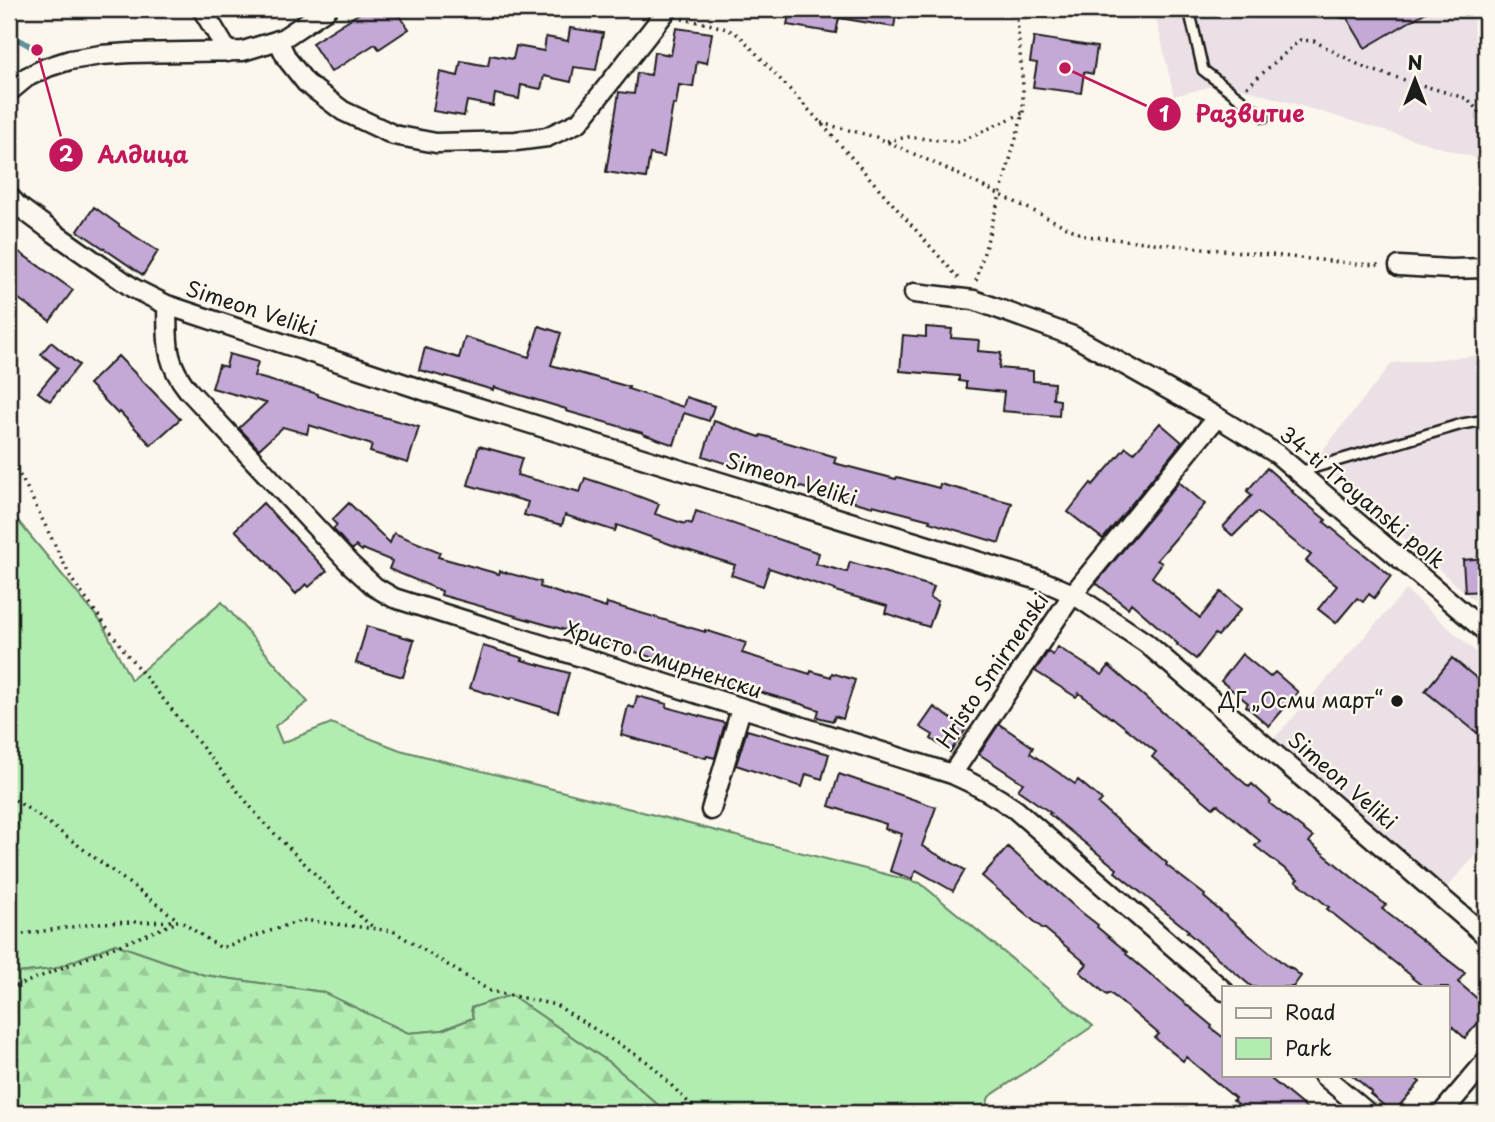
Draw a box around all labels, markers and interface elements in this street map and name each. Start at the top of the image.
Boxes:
north arrow [1380,46,1450,116]
text: N [1407,48,1423,76]
callout: Развитие [1147,92,1319,136]
text: Развитие [1195,95,1305,130]
text: 1 [1159,97,1169,129]
callout: Алдица [48,133,202,177]
text: Алдица [97,136,188,171]
text: 2 [59,137,74,169]
street label: Simeon Veliki [182,271,321,343]
street label: 34-ti Troyanski polk [1274,418,1453,575]
street label: Simeon Veliki [722,443,861,513]
street label: Hristo Smirnenski [927,586,1055,754]
street label: Христо Смирненски [561,611,766,705]
place label: ДГ „Осми март“ [1218,683,1383,715]
marker: ДГ „Осми март“ [1389,693,1405,709]
street label: Simeon Veliki [1282,723,1405,836]
legend [1222,986,1450,1076]
text: Road [1285,995,1336,1027]
text: Park [1285,1031,1332,1063]

